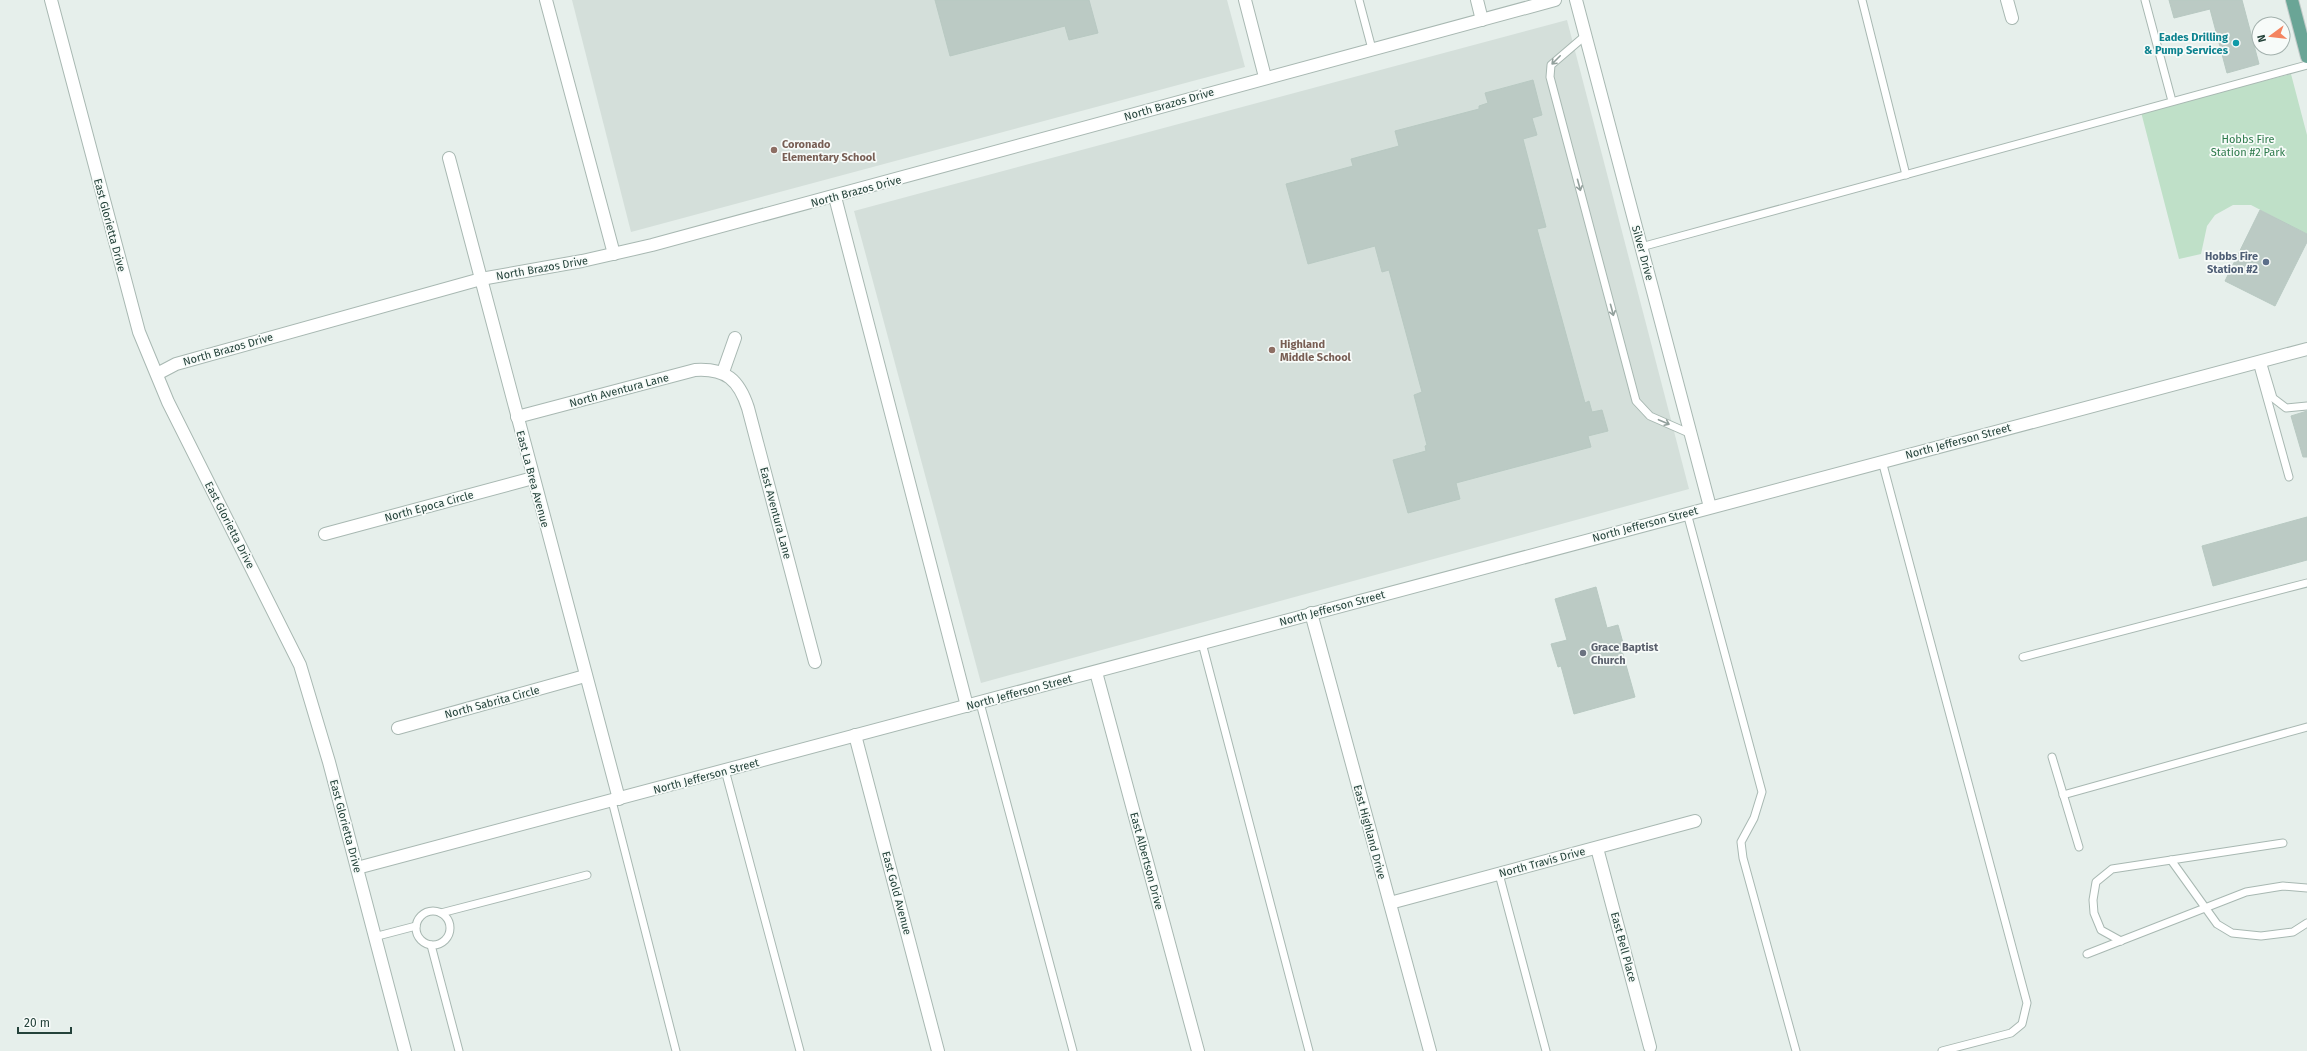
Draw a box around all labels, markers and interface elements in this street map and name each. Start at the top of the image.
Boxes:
north arrow [2251,16,2291,56]
place label: Eades Drilling & Pump Services [2144,31,2229,57]
text: N [2255,33,2269,44]
marker: Eades Drilling & Pump Services [2231,38,2241,48]
one-way arrow [1551,55,1561,65]
street label: North Brazos Drive [1123,85,1216,124]
park label: Hobbs Fire Station #2 Park [2211,133,2286,159]
place label: Coronado Elementary School [782,138,876,164]
marker: Coronado Elementary School [769,145,779,155]
street label: North Brazos Drive [810,173,903,210]
street label: East Glorietta Drive [91,177,128,273]
one-way arrow [1576,178,1583,191]
street label: Silver Drive [1629,224,1656,282]
place label: Hobbs Fire Station #2 [2205,250,2258,276]
street label: North Brazos Drive [495,254,589,283]
marker: Hobbs Fire Station #2 [2261,257,2271,267]
one-way arrow [1609,303,1616,316]
street label: North Brazos Drive [182,330,275,369]
place label: Highland Middle School [1280,338,1352,364]
marker: Highland Middle School [1267,345,1277,355]
street label: North Aventura Lane [568,371,670,410]
one-way arrow [1658,419,1670,426]
street label: North Jefferson Street [1904,421,2012,462]
street label: East La Brea Avenue [513,429,552,529]
street label: East Aventura Lane [757,466,794,561]
street label: East Glorietta Drive [202,479,257,571]
street label: North Epoca Circle [383,488,475,525]
street label: North Jefferson Street [1591,504,1699,545]
street label: North Jefferson Street [1278,588,1386,629]
place label: Grace Baptist Church [1591,641,1659,667]
marker: Grace Baptist Church [1578,648,1588,658]
street label: North Jefferson Street [965,672,1073,713]
street label: North Sabrita Circle [443,684,541,721]
street label: North Jefferson Street [652,756,760,797]
street label: East Glorietta Drive [327,778,364,874]
street label: East Highland Drive [1351,783,1388,881]
street label: East Albertson Drive [1127,811,1166,911]
street label: North Travis Drive [1498,845,1587,880]
street label: East Gold Avenue [879,850,914,936]
street label: East Bell Place [1608,911,1639,984]
scale bar [18,1009,71,1035]
text: 20 m [24,1016,50,1030]

